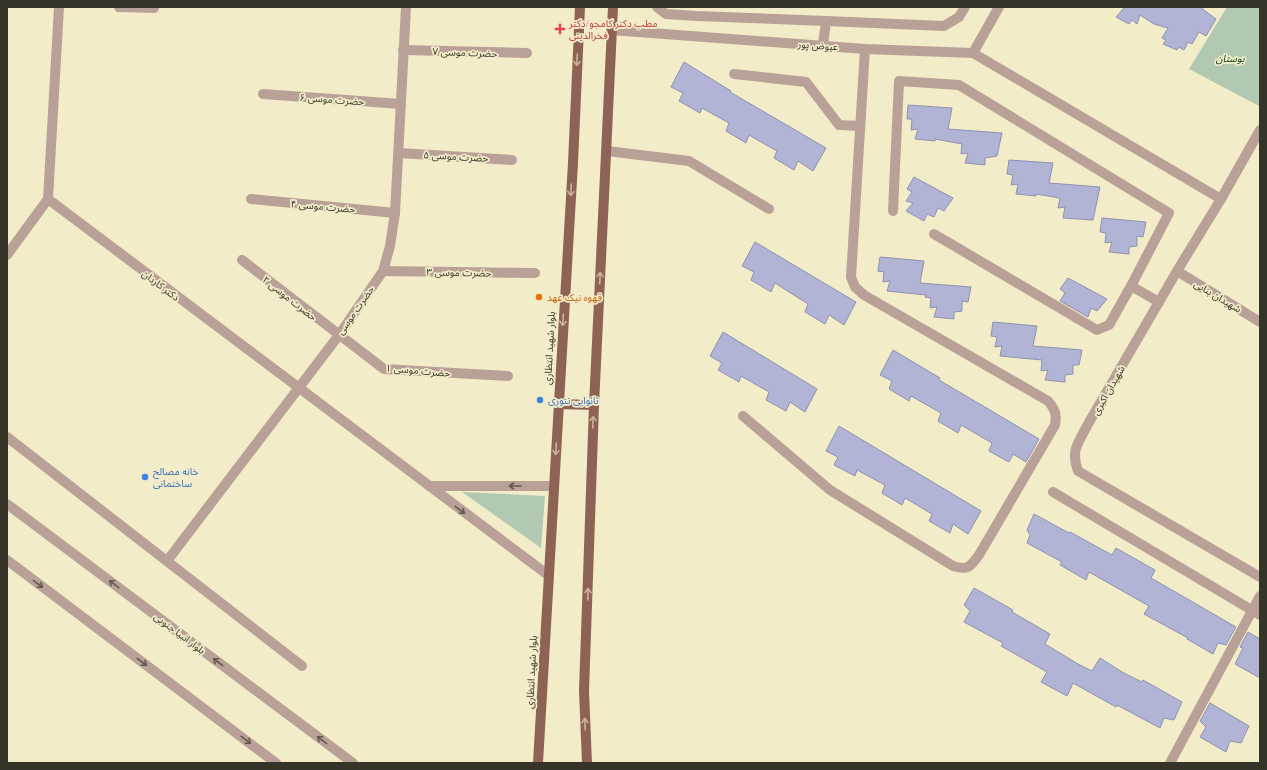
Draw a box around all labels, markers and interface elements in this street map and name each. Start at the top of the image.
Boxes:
place label: مطب دکتر کامجو/دکتر فخرالدینی [568,16,658,42]
marker: مطب دکتر کامجو/دکتر فخرالدینی [554,23,566,35]
street label: عیوض پور [796,37,839,53]
street label: حضرت موسی ۷ [432,44,498,60]
park label: بوستان [1216,51,1245,65]
one-way arrow [574,53,581,66]
street label: حضرت موسی ۶ [299,90,365,108]
street label: حضرت موسی ۵ [423,147,489,165]
one-way arrow [567,183,574,196]
street label: حضرت موسی ۴ [290,196,356,216]
street label: حضرت موسی ۳ [426,264,492,280]
street label: دکتر کاردان [139,266,183,304]
street label: حضرت موسی ۲ [260,272,320,324]
one-way arrow [597,272,604,285]
street label: شهیدان بنایی [1192,276,1244,316]
street label: حضرت موسی [333,283,377,337]
place label: قهوه نیک عهد [547,290,602,304]
marker: قهوه نیک عهد [534,292,544,302]
street label: بلوار شهید انتظاری [540,311,558,385]
one-way arrow [559,313,567,326]
street label: حضرت موسی ۱ [385,360,451,380]
street label: شهیدان اکبری [1088,362,1128,417]
place label: نانوایی تنوری [548,393,599,407]
marker: نانوایی تنوری [535,395,545,405]
one-way arrow [589,416,597,429]
one-way arrow [552,442,560,455]
place label: خانه مصالح ساختمانی [153,464,199,490]
marker: خانه مصالح ساختمانی [140,472,150,482]
one-way arrow [509,482,522,490]
one-way arrow [454,505,465,514]
one-way arrow [33,579,44,588]
one-way arrow [108,579,119,588]
one-way arrow [584,588,591,601]
street label: بلوار انبیا جنوبی [152,609,209,657]
street label: بلوار شهید انتظاری [522,635,540,709]
one-way arrow [213,657,224,666]
one-way arrow [136,658,147,666]
one-way arrow [582,718,589,731]
one-way arrow [317,735,328,744]
one-way arrow [240,736,251,744]

